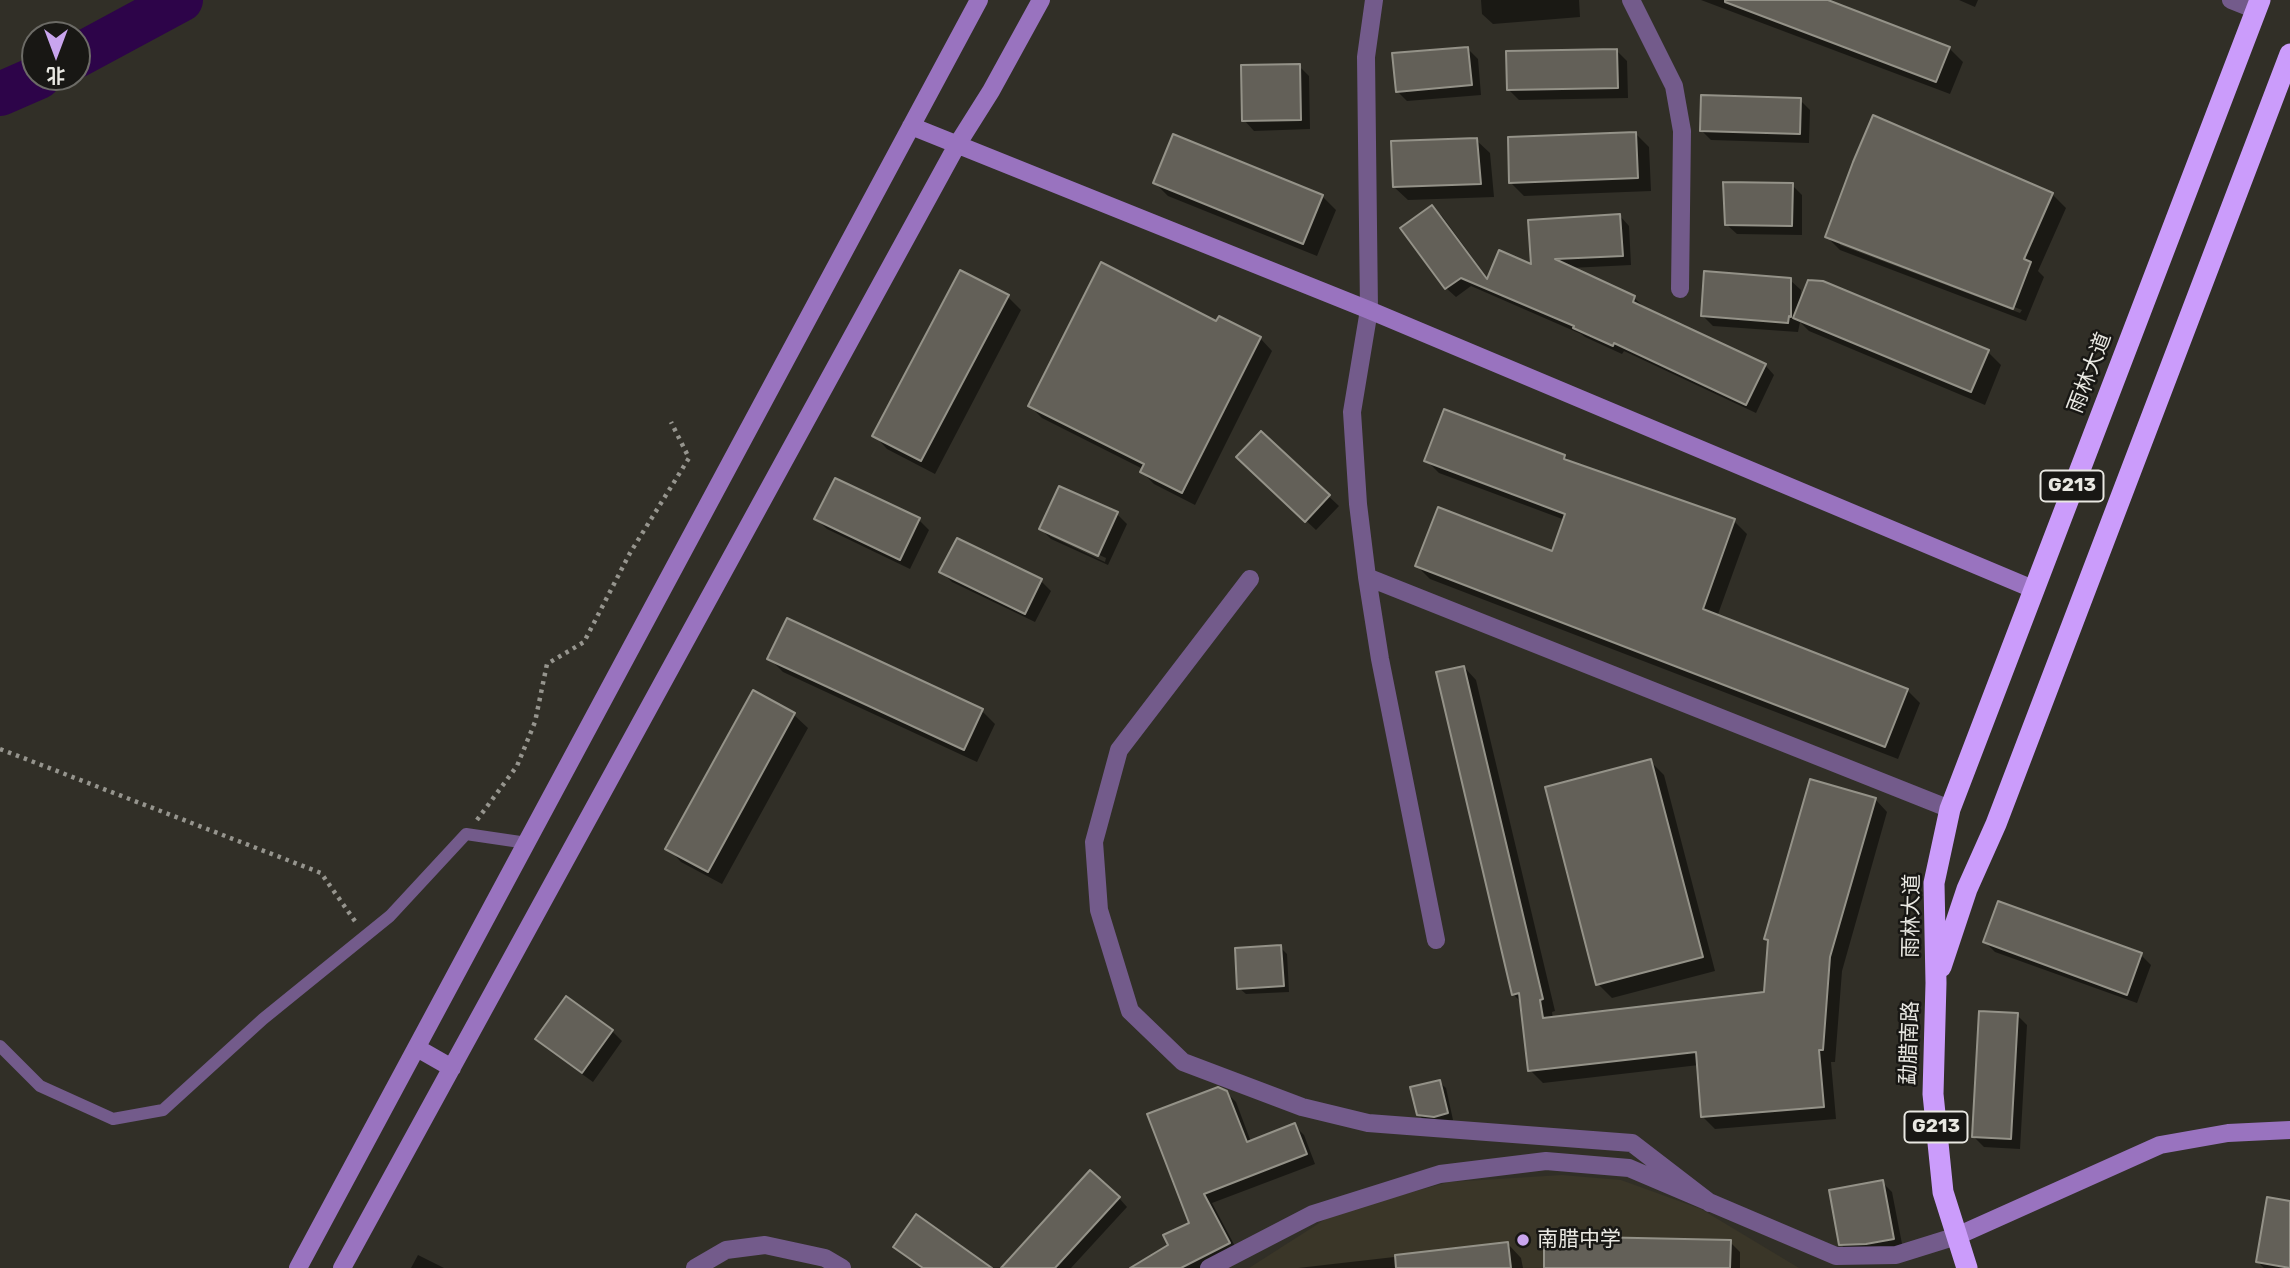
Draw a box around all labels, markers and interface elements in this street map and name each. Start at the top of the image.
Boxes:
north arrow [21,21,91,91]
text: 北 [47,64,66,87]
street label: 雨林大道 [2063,329,2117,417]
road number: G213 [2040,471,2104,502]
street label: 雨林大道 [1899,874,1925,958]
street label: 勐腊南路 [1896,1001,1924,1085]
road number: G213 [1904,1112,1968,1142]
place label: 南腊中学 [1537,1227,1621,1253]
marker: 南腊中学 [1515,1232,1531,1248]

